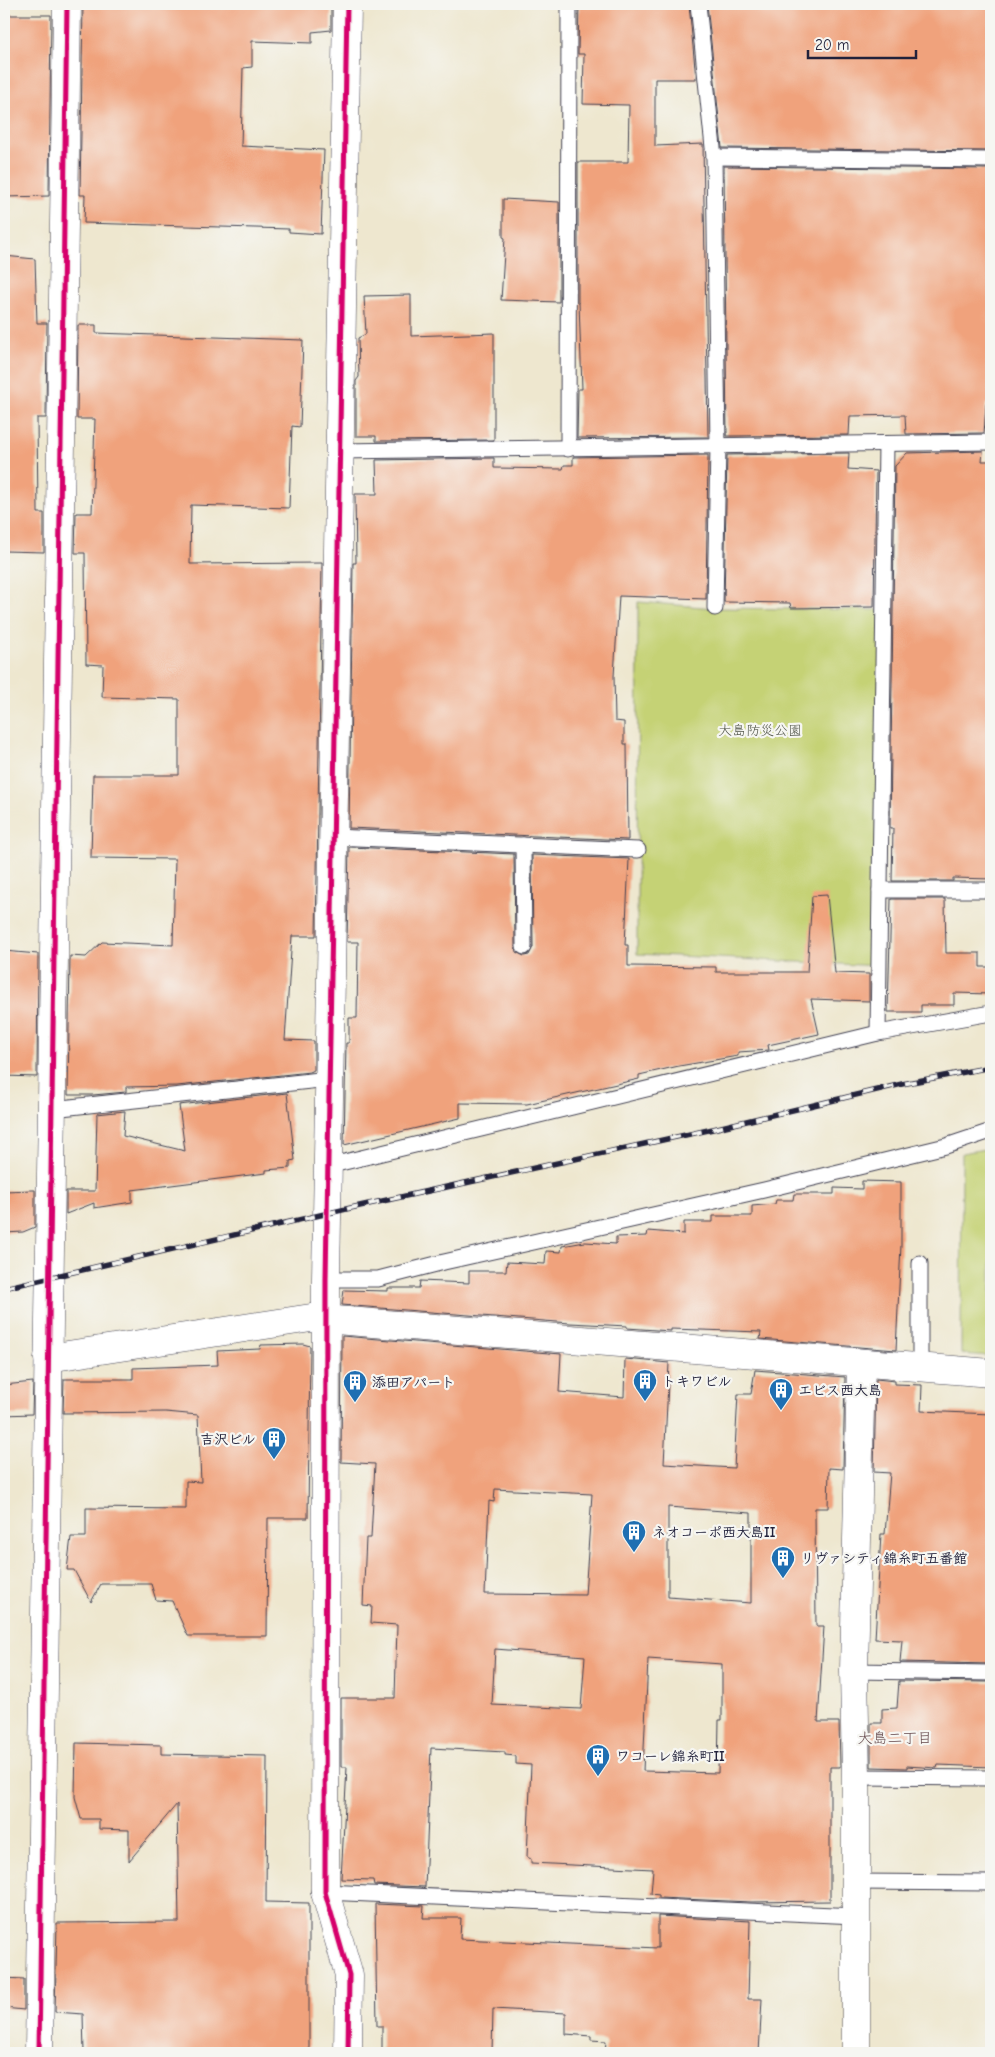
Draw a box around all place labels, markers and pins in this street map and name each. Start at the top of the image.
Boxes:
building icon: トキワビル [632,1368,658,1402]
building icon: 添田アパート [342,1369,368,1403]
place label: トキワビル [662,1373,732,1390]
place label: 添田アパート [372,1374,455,1391]
building icon: エビス西大島 [768,1377,794,1411]
place label: エビス西大島 [798,1382,882,1399]
building icon: 吉沢ビル [261,1426,287,1460]
place label: 吉沢ビル [200,1431,256,1448]
building icon: ネオコーポ西大島II [621,1519,647,1553]
place label: ネオコーポ西大島II [652,1524,776,1541]
building icon: リヴァシティ錦糸町五番館 [770,1545,796,1579]
place label: リヴァシティ錦糸町五番館 [800,1550,967,1567]
building icon: ワコーレ錦糸町II [585,1743,611,1777]
place label: ワコーレ錦糸町II [616,1748,725,1765]

